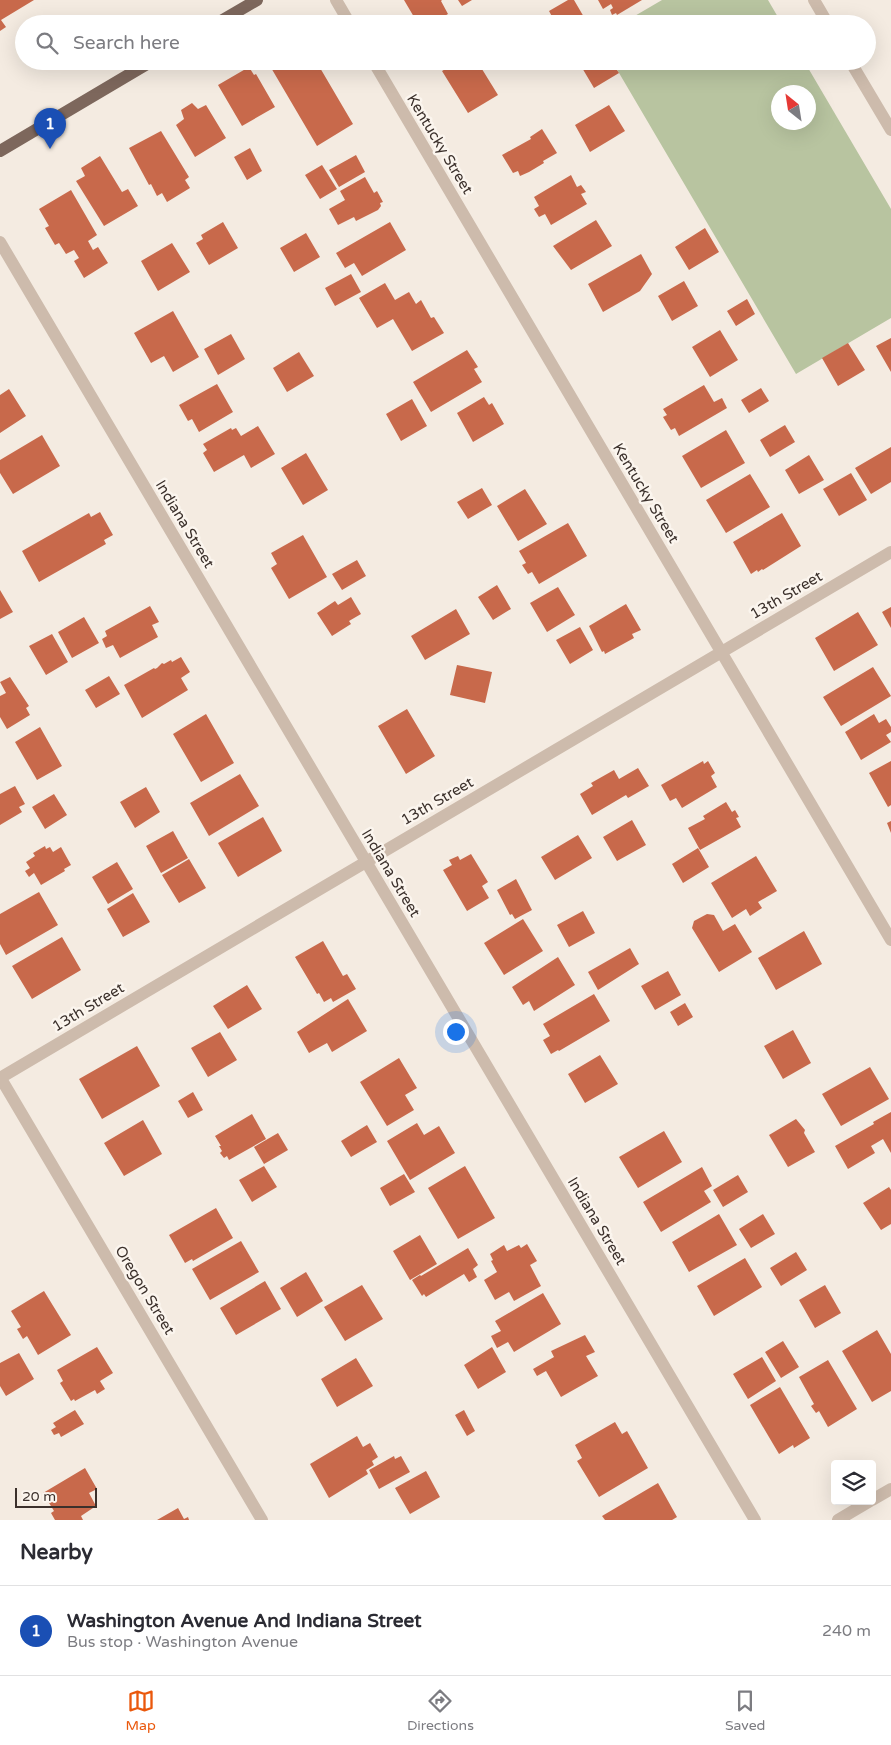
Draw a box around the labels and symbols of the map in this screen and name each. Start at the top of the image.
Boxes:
north arrow [771,85,816,130]
street label: Kentucky Street [403,91,477,197]
pin: 1 [34,108,66,149]
street label: Kentucky Street [609,440,683,546]
street label: Indiana Street [152,477,218,571]
street label: 13th Street [747,567,826,623]
street label: 13th Street [398,773,477,829]
street label: Indiana Street [358,826,424,920]
street label: 13th Street [49,978,127,1035]
your location [443,1019,469,1045]
street label: Indiana Street [564,1174,630,1268]
street label: Oregon Street [111,1242,179,1338]
scale bar [15,1485,98,1508]

